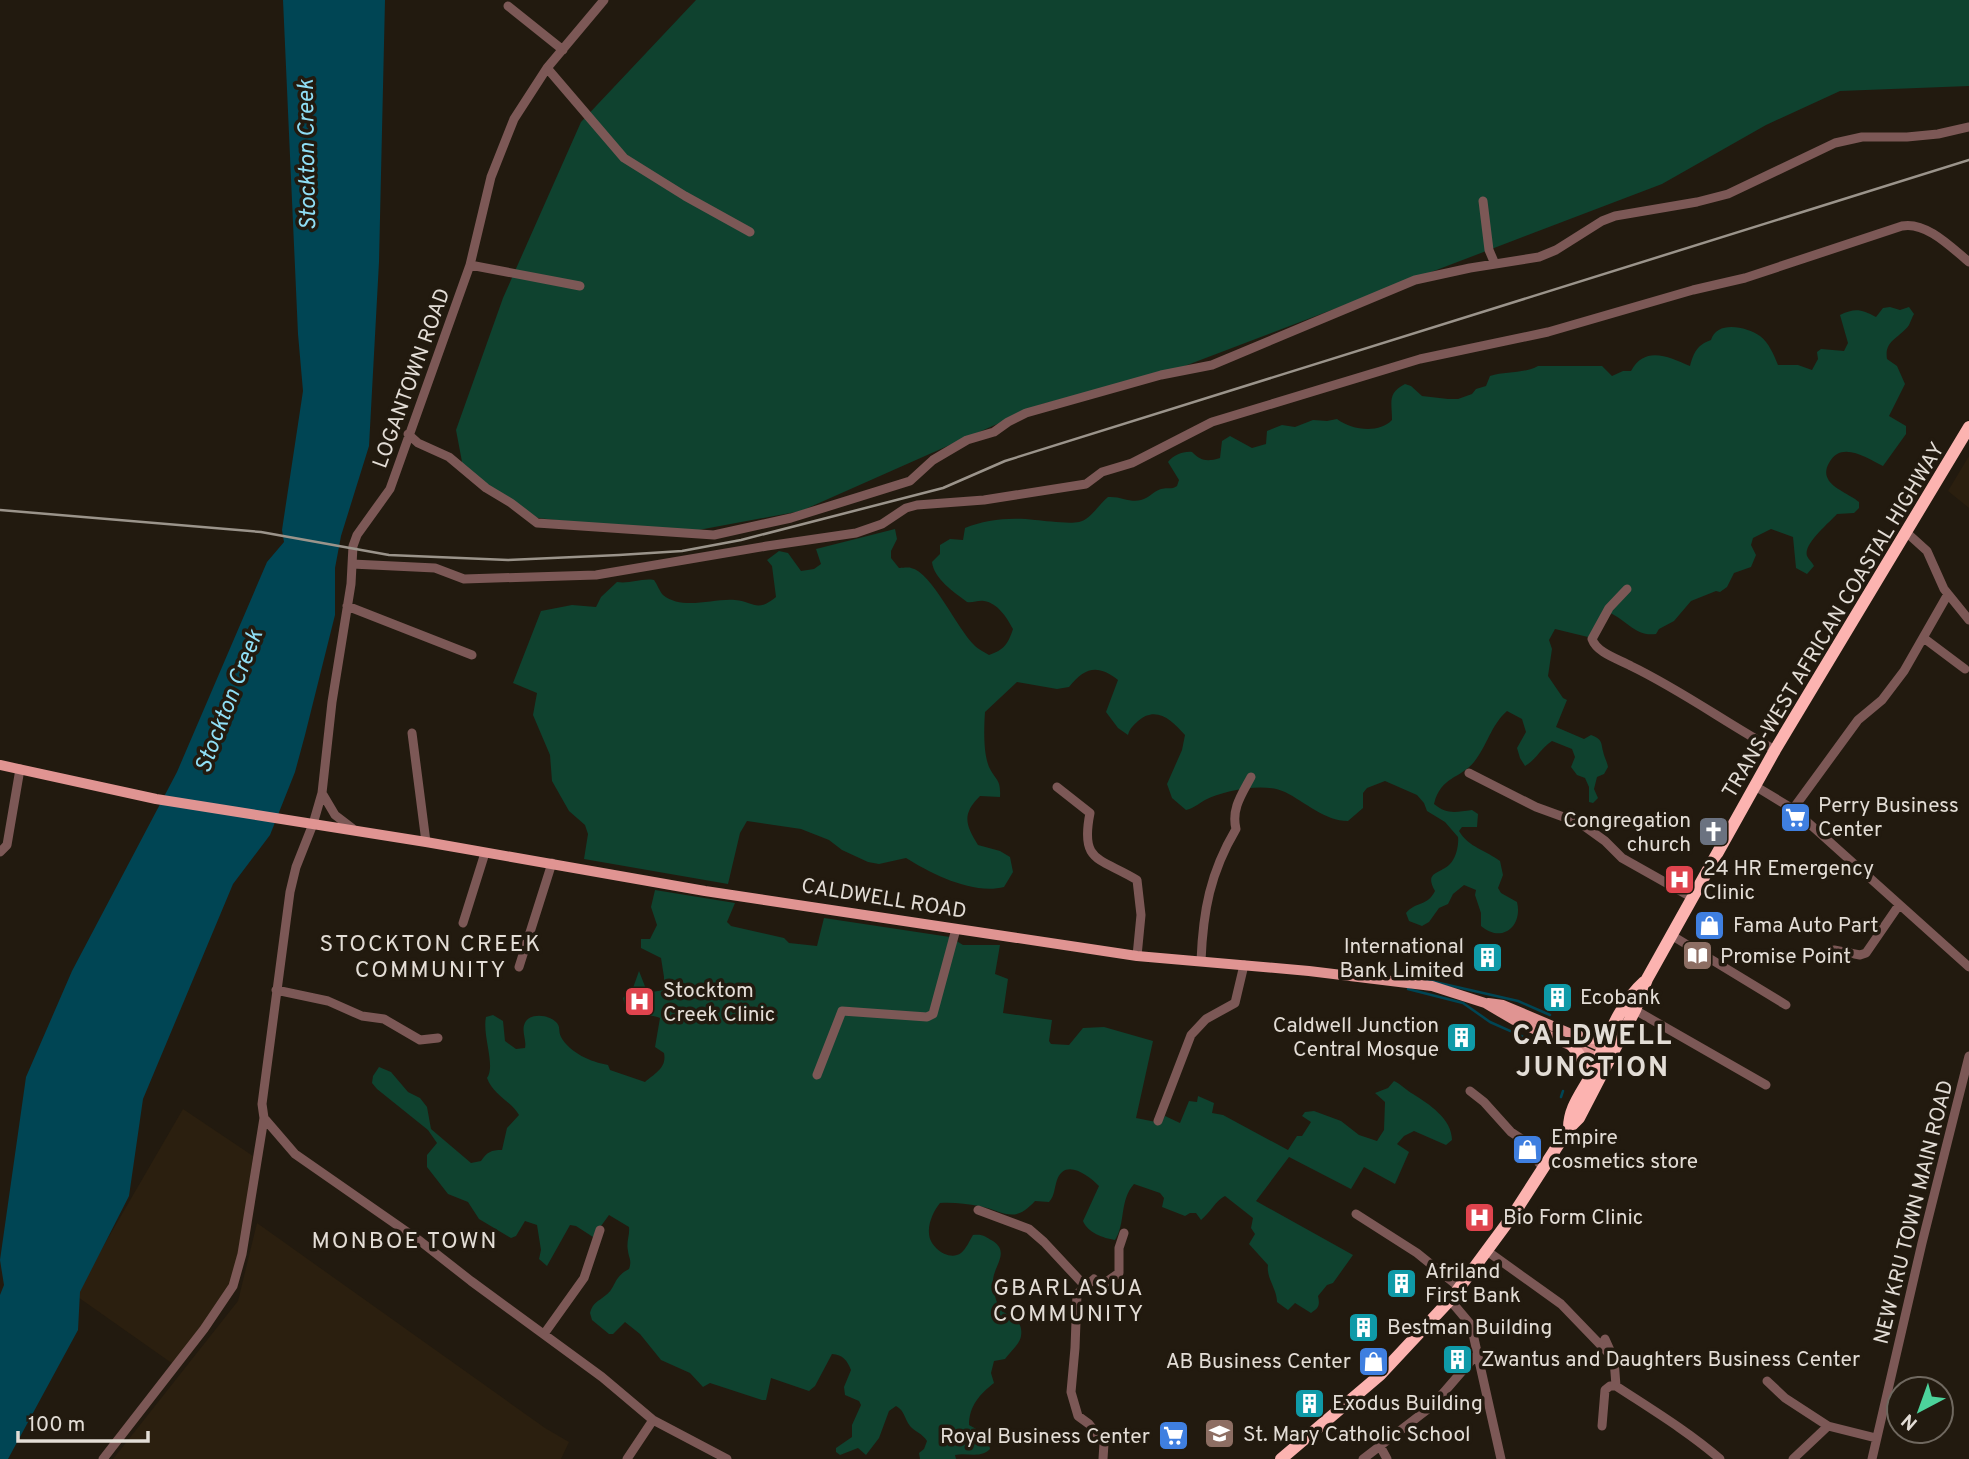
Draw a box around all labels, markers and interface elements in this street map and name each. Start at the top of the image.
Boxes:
water label: Stockton Creek [293,79,324,231]
street label: LOGANTOWN ROAD [367,285,457,472]
street label: TRANS-WEST AFRICAN COASTAL HIGHWAY [1717,438,1952,804]
water label: Stockton Creek [190,626,271,778]
place label: Perry Business Center [1818,793,1959,844]
supermarket icon: Perry Business Center [1778,800,1812,834]
place label: Congregation church [1563,808,1691,859]
church icon: Congregation church [1697,815,1731,849]
place label: 24 HR Emergency Clinic [1703,856,1874,907]
hospital icon: 24 HR Emergency Clinic [1663,863,1697,897]
street label: CALDWELL ROAD [799,873,968,926]
shop icon: Fama Auto Part [1693,908,1727,942]
place label: Fama Auto Part [1733,913,1878,940]
district label: STOCKTON CREEK COMMUNITY [320,931,542,986]
place label: International Bank Limited [1339,934,1464,985]
library icon: Promise Point [1680,939,1714,973]
building icon: International Bank Limited [1470,941,1504,975]
place label: Promise Point [1720,944,1851,971]
place label: Stocktom Creek Clinic [663,978,775,1029]
building icon: Ecobank [1540,980,1574,1014]
hospital icon: Stocktom Creek Clinic [623,985,657,1019]
place label: Ecobank [1580,985,1661,1012]
place label: Caldwell Junction Central Mosque [1273,1013,1439,1064]
district label: CALDWELL JUNCTION [1513,1019,1673,1087]
building icon: Caldwell Junction Central Mosque [1445,1020,1479,1054]
street label: NEW KRU TOWN MAIN ROAD [1869,1078,1960,1347]
place label: Empire cosmetics store [1551,1125,1698,1176]
shop icon: Empire cosmetics store [1511,1132,1545,1166]
hospital icon: Bio Form Clinic [1463,1200,1497,1234]
place label: Bio Form Clinic [1503,1205,1643,1232]
district label: MONBOE TOWN [311,1228,499,1257]
place label: Afriland First Bank [1425,1259,1521,1310]
building icon: Afriland First Bank [1385,1266,1419,1300]
district label: GBARLASUA COMMUNITY [993,1275,1145,1330]
building icon: Bestman Building [1347,1310,1381,1344]
place label: Bestman Building [1387,1315,1552,1342]
building icon: Zwantus and Daughters Business Center [1441,1342,1475,1376]
shop icon: AB Business Center [1357,1344,1391,1378]
place label: Zwantus and Daughters Business Center [1481,1347,1860,1374]
place label: AB Business Center [1166,1349,1351,1376]
north arrow [1885,1375,1955,1445]
building icon: Exodus Building [1292,1386,1326,1420]
place label: Exodus Building [1332,1391,1483,1418]
scale bar [18,1400,147,1444]
text: N [1897,1408,1923,1435]
text: 100 m [28,1412,85,1439]
school or university icon: St. Mary Catholic School [1203,1417,1237,1451]
supermarket icon: Royal Business Center [1156,1419,1190,1453]
place label: St. Mary Catholic School [1243,1422,1471,1449]
place label: Royal Business Center [940,1424,1150,1451]

